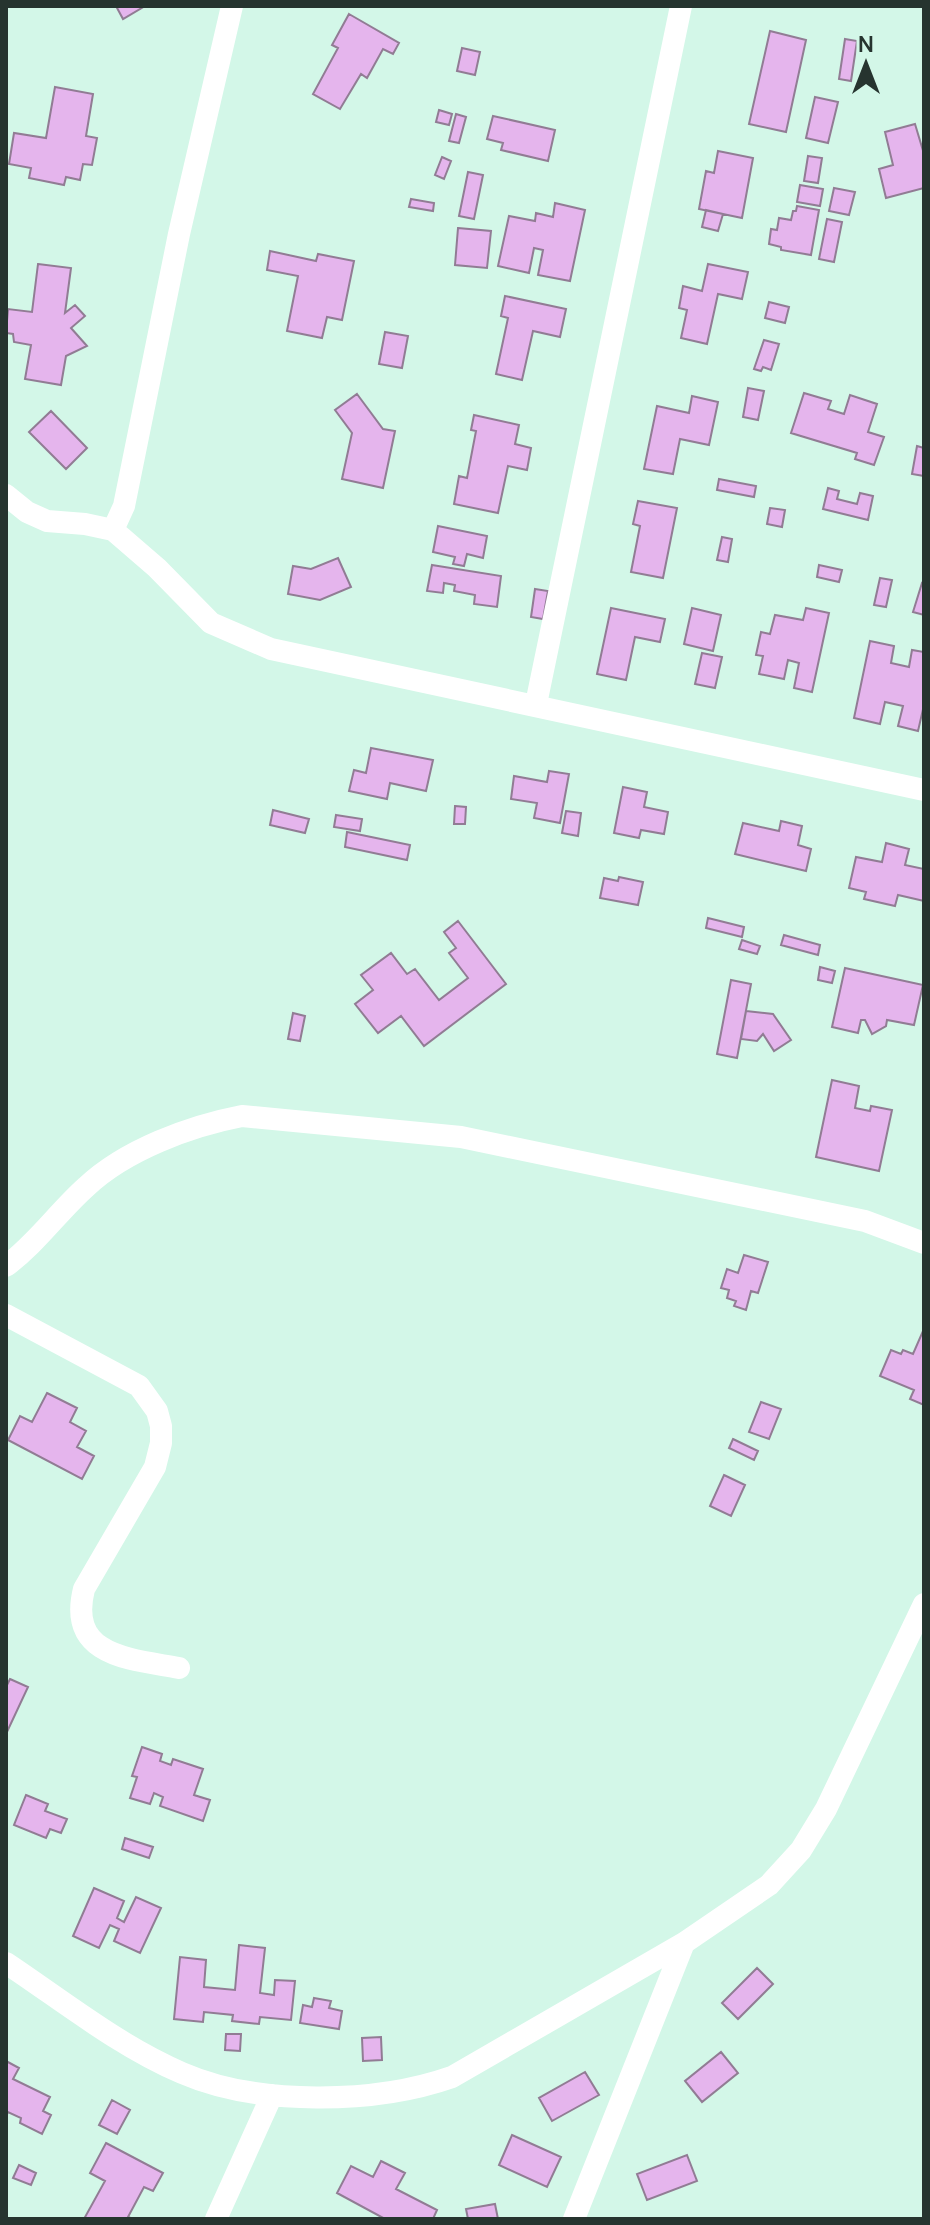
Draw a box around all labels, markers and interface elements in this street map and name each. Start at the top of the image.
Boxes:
north arrow [826,24,906,104]
text: N [858,29,874,59]

